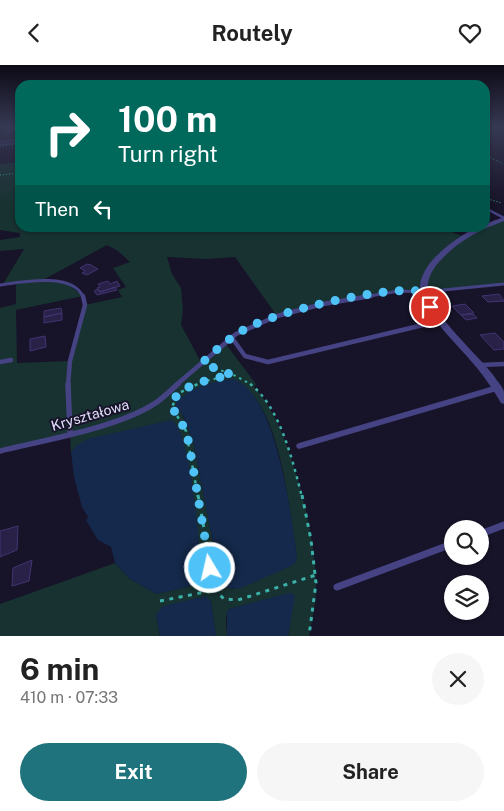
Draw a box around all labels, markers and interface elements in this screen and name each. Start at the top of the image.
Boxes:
icon: back [20,19,48,47]
icon: heart [456,19,484,47]
text: Routely [211,20,293,46]
text: 100 m [118,99,217,140]
icon: right [35,100,100,165]
text: Turn right [118,141,218,167]
icon: left [89,195,117,223]
text: Then [35,198,79,220]
pin [409,286,451,328]
icon: arrive [416,293,444,321]
street label: Kryształowa [49,396,131,434]
map controls [444,520,489,620]
button: search [444,520,489,565]
position arrow [183,541,235,593]
button: layers [444,575,489,620]
text: 6 min [20,651,99,687]
button: close [432,653,484,705]
text: 410 m · 07:33 [20,688,118,707]
button: Exit [20,743,247,801]
button: Share [257,743,484,801]

